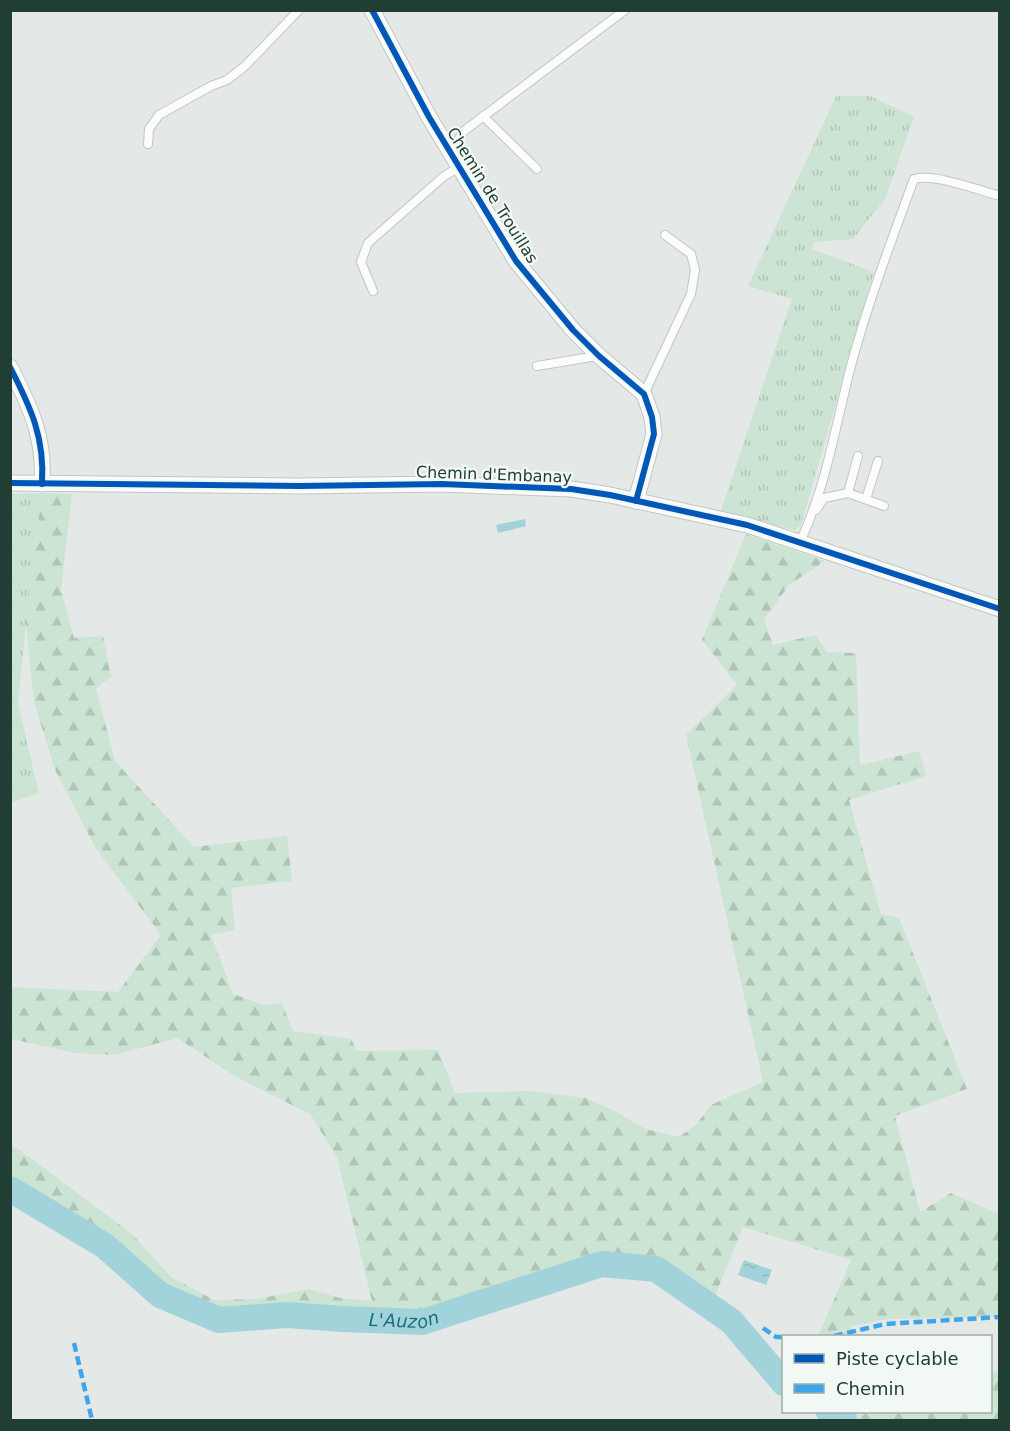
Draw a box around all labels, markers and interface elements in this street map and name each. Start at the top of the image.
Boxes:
street label: Chemin de Trouillas [443,124,542,267]
street label: Chemin d'Embanay [416,462,572,487]
water label: L'Auzon [368,1306,442,1333]
legend [782,1335,992,1413]
text: Piste cyclable [836,1348,959,1369]
text: Chemin [836,1378,905,1399]

